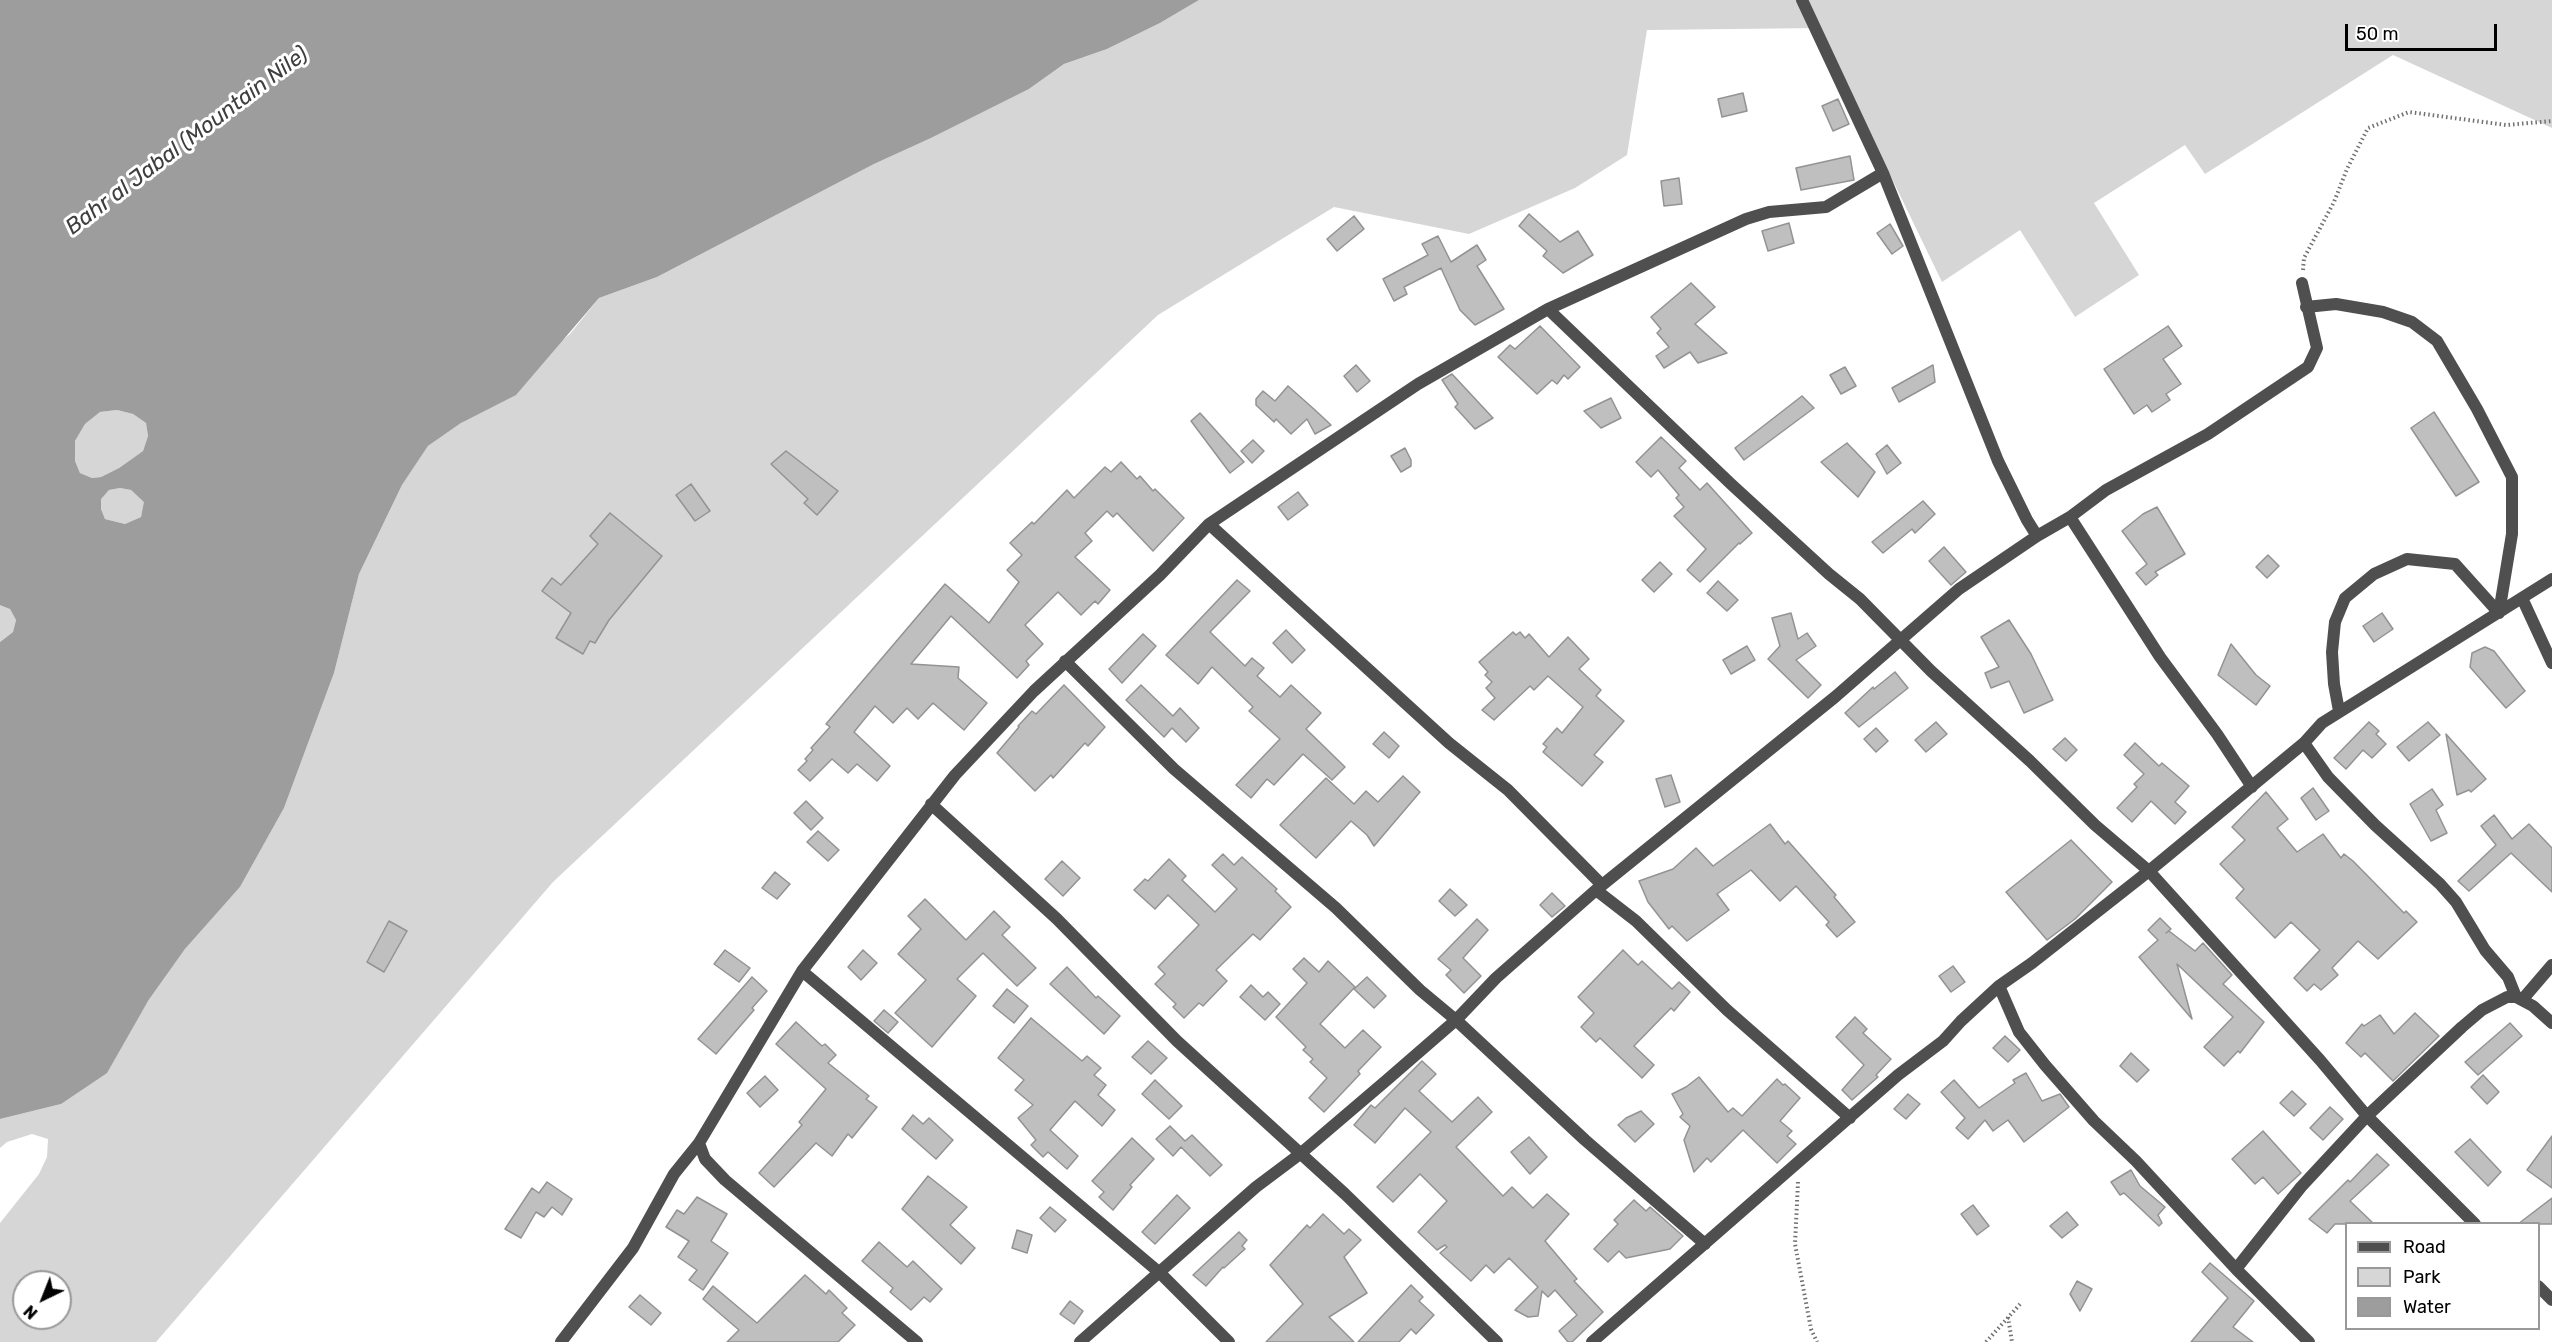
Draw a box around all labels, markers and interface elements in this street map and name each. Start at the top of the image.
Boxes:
scale bar [2348,12,2500,50]
text: 50 m [2356,23,2399,45]
water label: Bahr al Jabal (Mountain Nile) [61,41,313,241]
legend [2345,1222,2540,1330]
text: Road [2403,1236,2446,1258]
text: Park [2403,1266,2440,1288]
north arrow [12,1270,72,1330]
text: Water [2403,1296,2451,1318]
text: N [20,1301,41,1323]

